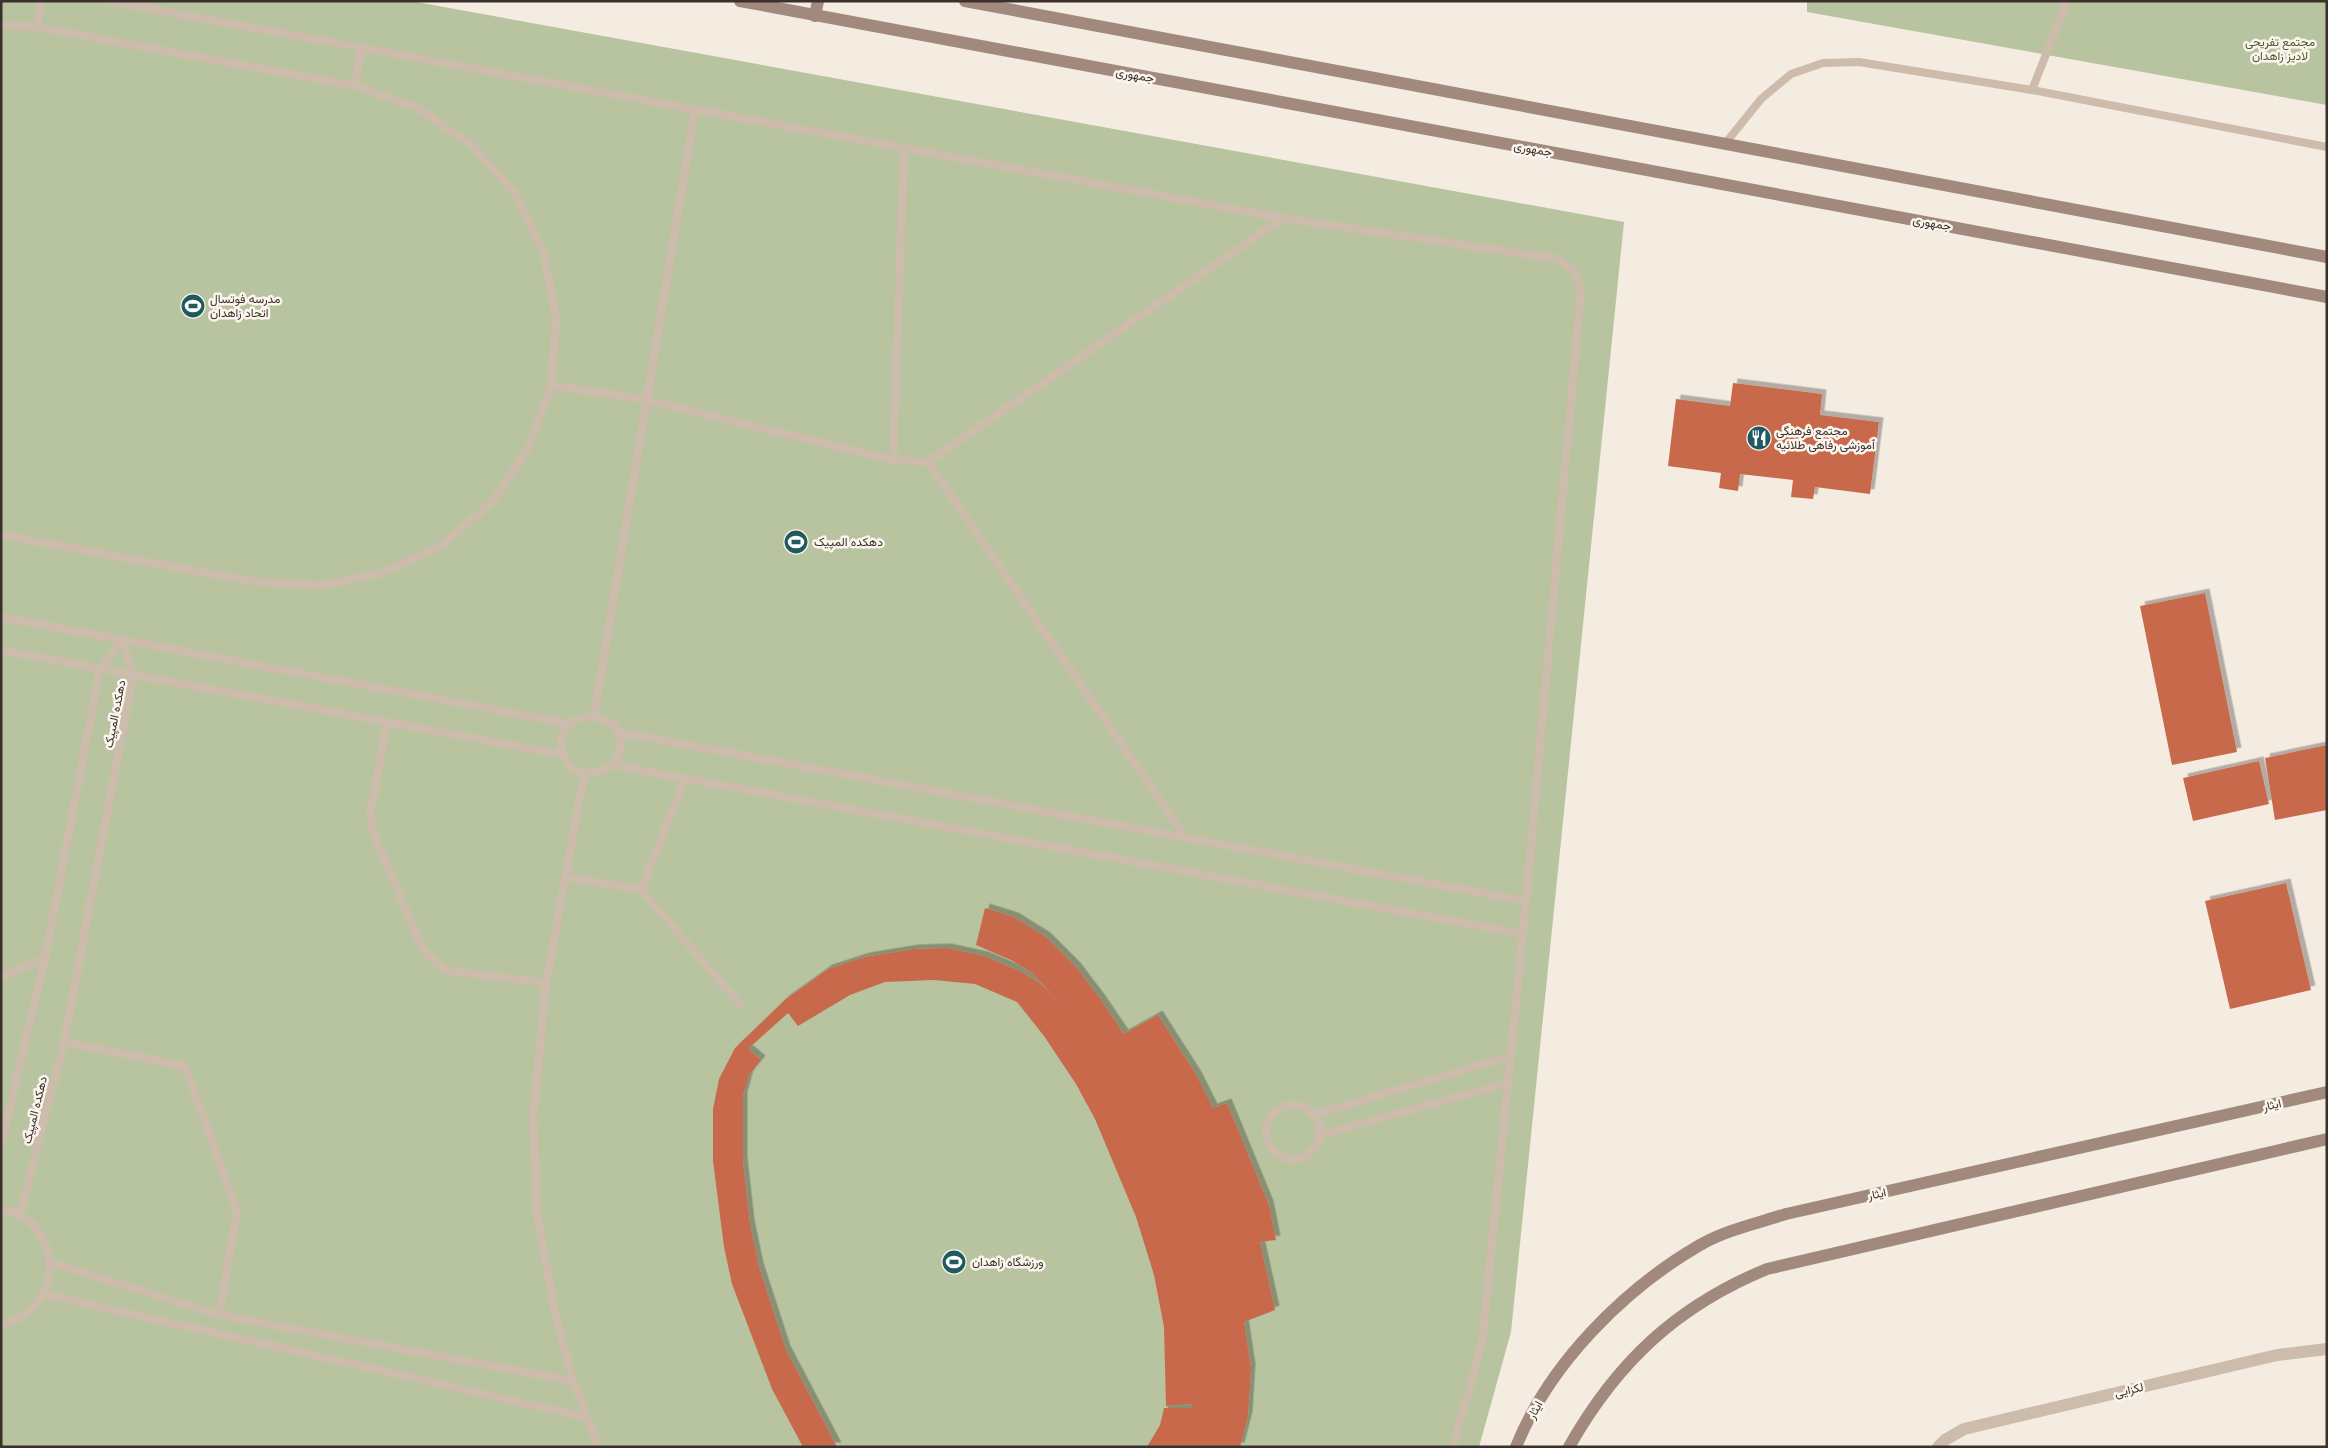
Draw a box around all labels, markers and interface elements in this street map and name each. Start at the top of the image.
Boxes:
park label: مجتمع تفریحی لادیز زاهدان [2245,34,2315,64]
street label: جمهوری [1114,64,1156,86]
street label: جمهوری [1512,138,1554,160]
street label: جمهوری [1911,212,1953,234]
place label: مدرسه فوتسال اتحاد زاهدان [210,291,280,321]
sports icon: مدرسه فوتسال اتحاد زاهدان [180,293,206,319]
place label: مجتمع فرهنگی ٱموزشی رفاهی طلائیه [1776,423,1875,453]
restaurant icon: مجتمع فرهنگی ٱموزشی رفاهی طلائیه [1746,425,1772,451]
sports icon: دهکده المپیک [783,529,809,555]
place label: دهکده المپیک [814,534,883,550]
street label: دهکده المپیک [101,678,129,749]
street label: دهکده المپیک [19,1074,51,1145]
street label: ایثار [2260,1095,2283,1115]
street label: ایثار [1865,1184,1888,1204]
sports icon: ورزشگاه زاهدان [941,1249,967,1275]
place label: ورزشگاه زاهدان [972,1254,1044,1270]
street label: لکزایی [2113,1379,2145,1401]
street label: ایثار [1523,1398,1546,1423]

